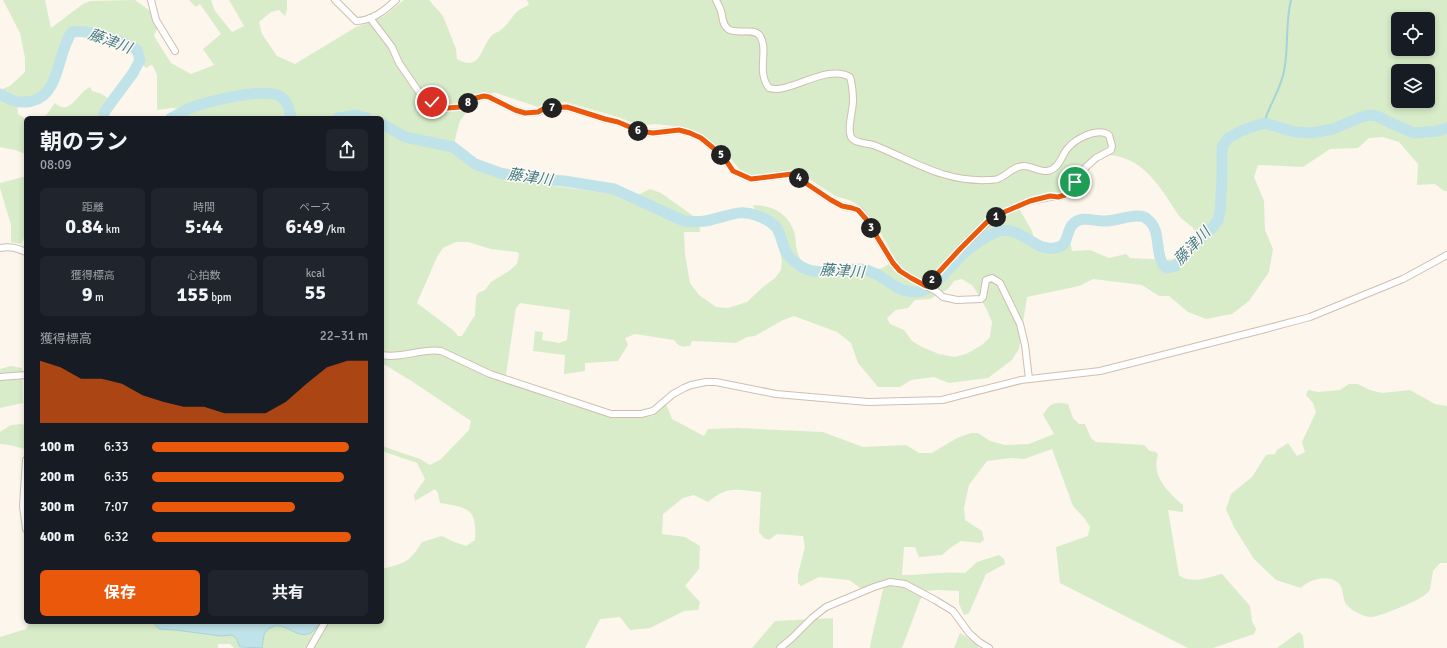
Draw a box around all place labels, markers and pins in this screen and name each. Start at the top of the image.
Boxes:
pin [415,85,449,119]
pin: 8 [458,93,478,113]
pin: 7 [542,98,562,118]
pin: 6 [628,121,648,141]
pin: 5 [711,145,731,165]
pin [1058,165,1092,199]
pin: 4 [789,168,809,188]
pin: 1 [986,207,1006,227]
pin: 3 [861,218,881,238]
pin: 2 [922,270,942,290]

